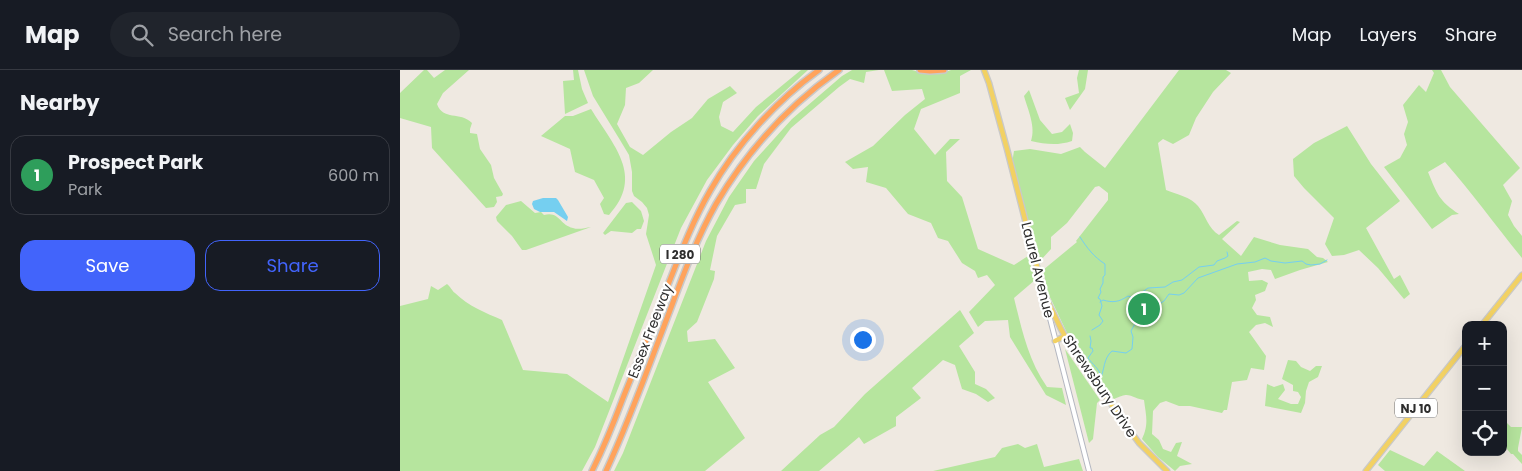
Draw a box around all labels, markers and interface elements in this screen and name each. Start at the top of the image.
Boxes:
search box [110,12,460,57]
text: Map [25,18,80,51]
icon: search [128,21,156,49]
text: Search here [168,21,282,48]
text: Map [1292,22,1332,47]
text: Layers [1360,22,1417,47]
text: Share [1445,22,1497,47]
text: Nearby [20,88,100,117]
text: Prospect Park [68,149,203,176]
text: 1 [34,164,40,187]
text: 600 m [328,164,379,187]
text: Park [68,178,102,201]
street label: Laurel Avenue [1016,220,1060,320]
button: Save [20,240,195,291]
button: Share [205,240,380,291]
road number: I 280 [660,244,700,263]
street label: Essex Freeway [623,281,677,381]
pin: 1 [1128,290,1160,328]
map controls [1462,321,1507,456]
button: + [1462,321,1507,366]
your location [850,327,876,353]
street label: Shrewsbury Drive [1058,331,1142,442]
button: − [1462,366,1507,411]
road number: NJ 10 [1395,398,1437,418]
button: locate [1462,411,1507,456]

